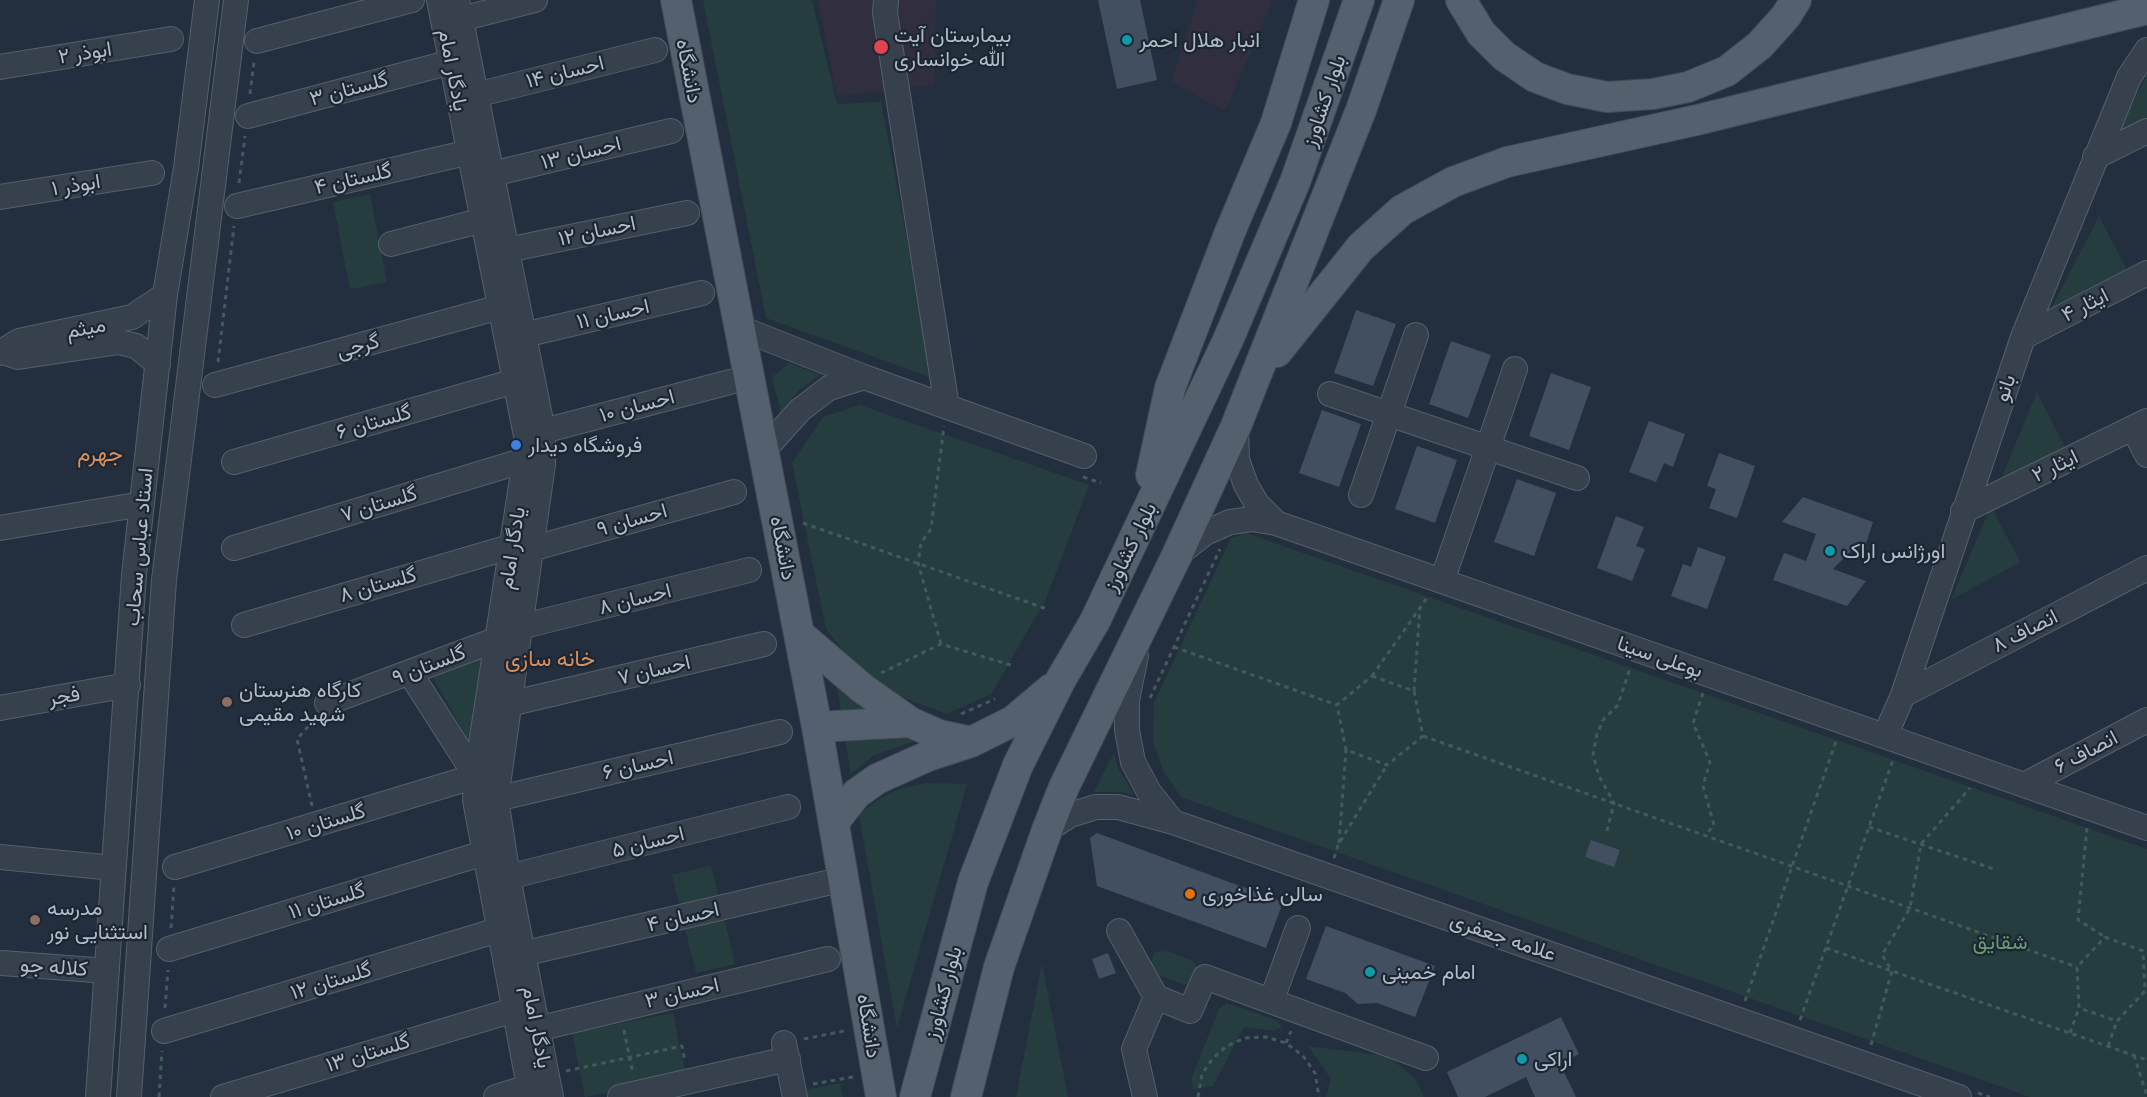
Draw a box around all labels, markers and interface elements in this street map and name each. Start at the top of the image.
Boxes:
place label: بیمارستان آیت الله خوانساری [894,22,1011,72]
street label: یادگار امام [433,27,473,113]
place label: انبار هلال احمر [1139,27,1260,53]
marker: انبار هلال احمر [1120,33,1134,47]
street label: ابوذر ۲ [56,36,114,70]
street label: دانشگاه [670,37,708,105]
marker: بیمارستان آیت الله خوانساری [872,38,890,56]
street label: احسان ۱۴ [523,50,607,94]
street label: بلوار کشاورز [1297,52,1351,150]
street label: گلستان ۳ [307,66,391,112]
street label: احسان ۱۳ [538,131,624,175]
street label: گلستان ۴ [312,158,394,200]
street label: ابوذر ۱ [50,169,102,201]
street label: احسان ۱۲ [556,210,638,252]
street label: ایثار ۴ [2057,283,2113,327]
street label: احسان ۱۱ [574,293,652,335]
street label: میثم [64,312,108,344]
street label: گرجی [334,328,382,364]
street label: بانو [1989,371,2021,405]
street label: احسان ۱۰ [597,384,677,428]
street label: گلستان ۶ [334,399,414,445]
place label: فروشگاه دیدار [528,432,642,458]
marker: فروشگاه دیدار [509,438,523,452]
district label: جهرم [77,441,123,467]
street label: ایثار ۲ [2028,444,2082,488]
street label: استاد عباس سحاب [120,467,158,627]
street label: گلستان ۷ [337,480,421,528]
street label: احسان ۹ [594,498,670,542]
street label: بلوار کشاورز [1098,499,1162,595]
street label: یادگار امام [493,505,531,591]
street label: دانشگاه [764,514,802,582]
place label: اورژانس اراک [1842,538,1945,564]
marker: اورژانس اراک [1823,544,1837,558]
street label: گلستان ۸ [337,562,419,608]
street label: احسان ۸ [596,578,674,620]
street label: انصاف ۸ [1988,604,2062,658]
street label: بوعلی سینا [1614,631,1706,683]
street label: گلستان ۹ [389,639,469,691]
district label: خانه سازی [505,646,595,672]
street label: احسان ۷ [615,649,693,691]
place label: کارگاه هنرستان شهید مقیمی [239,677,361,727]
street label: فجر [46,681,82,711]
marker: کارگاه هنرستان شهید مقیمی [220,695,234,709]
street label: انصاف ۶ [2050,725,2122,779]
street label: احسان ۶ [600,745,676,785]
street label: گلستان ۱۰ [283,798,369,846]
street label: احسان ۵ [609,821,687,863]
street label: گلستان ۱۱ [286,877,368,925]
place label: سالن غذاخوری [1202,881,1323,907]
marker: سالن غذاخوری [1183,887,1197,901]
place label: مدرسه استثنایی نور [47,895,148,945]
street label: احسان ۴ [644,896,722,938]
street label: علامه جعفری [1447,907,1559,967]
marker: مدرسه استثنایی نور [28,913,42,927]
park label: شقایق [1972,929,2028,955]
street label: بلوار کشاورز [918,944,968,1042]
street label: کلاله جو [19,952,89,982]
street label: گلستان ۱۲ [287,957,375,1005]
place label: امام خمینی [1382,959,1476,985]
marker: امام خمینی [1363,965,1377,979]
street label: احسان ۳ [642,972,722,1014]
street label: یادگار امام [517,984,557,1070]
street label: دانشگاه [851,992,887,1060]
street label: گلستان ۱۳ [323,1028,413,1078]
place label: اراکی [1534,1046,1572,1072]
marker: اراکی [1515,1052,1529,1066]

